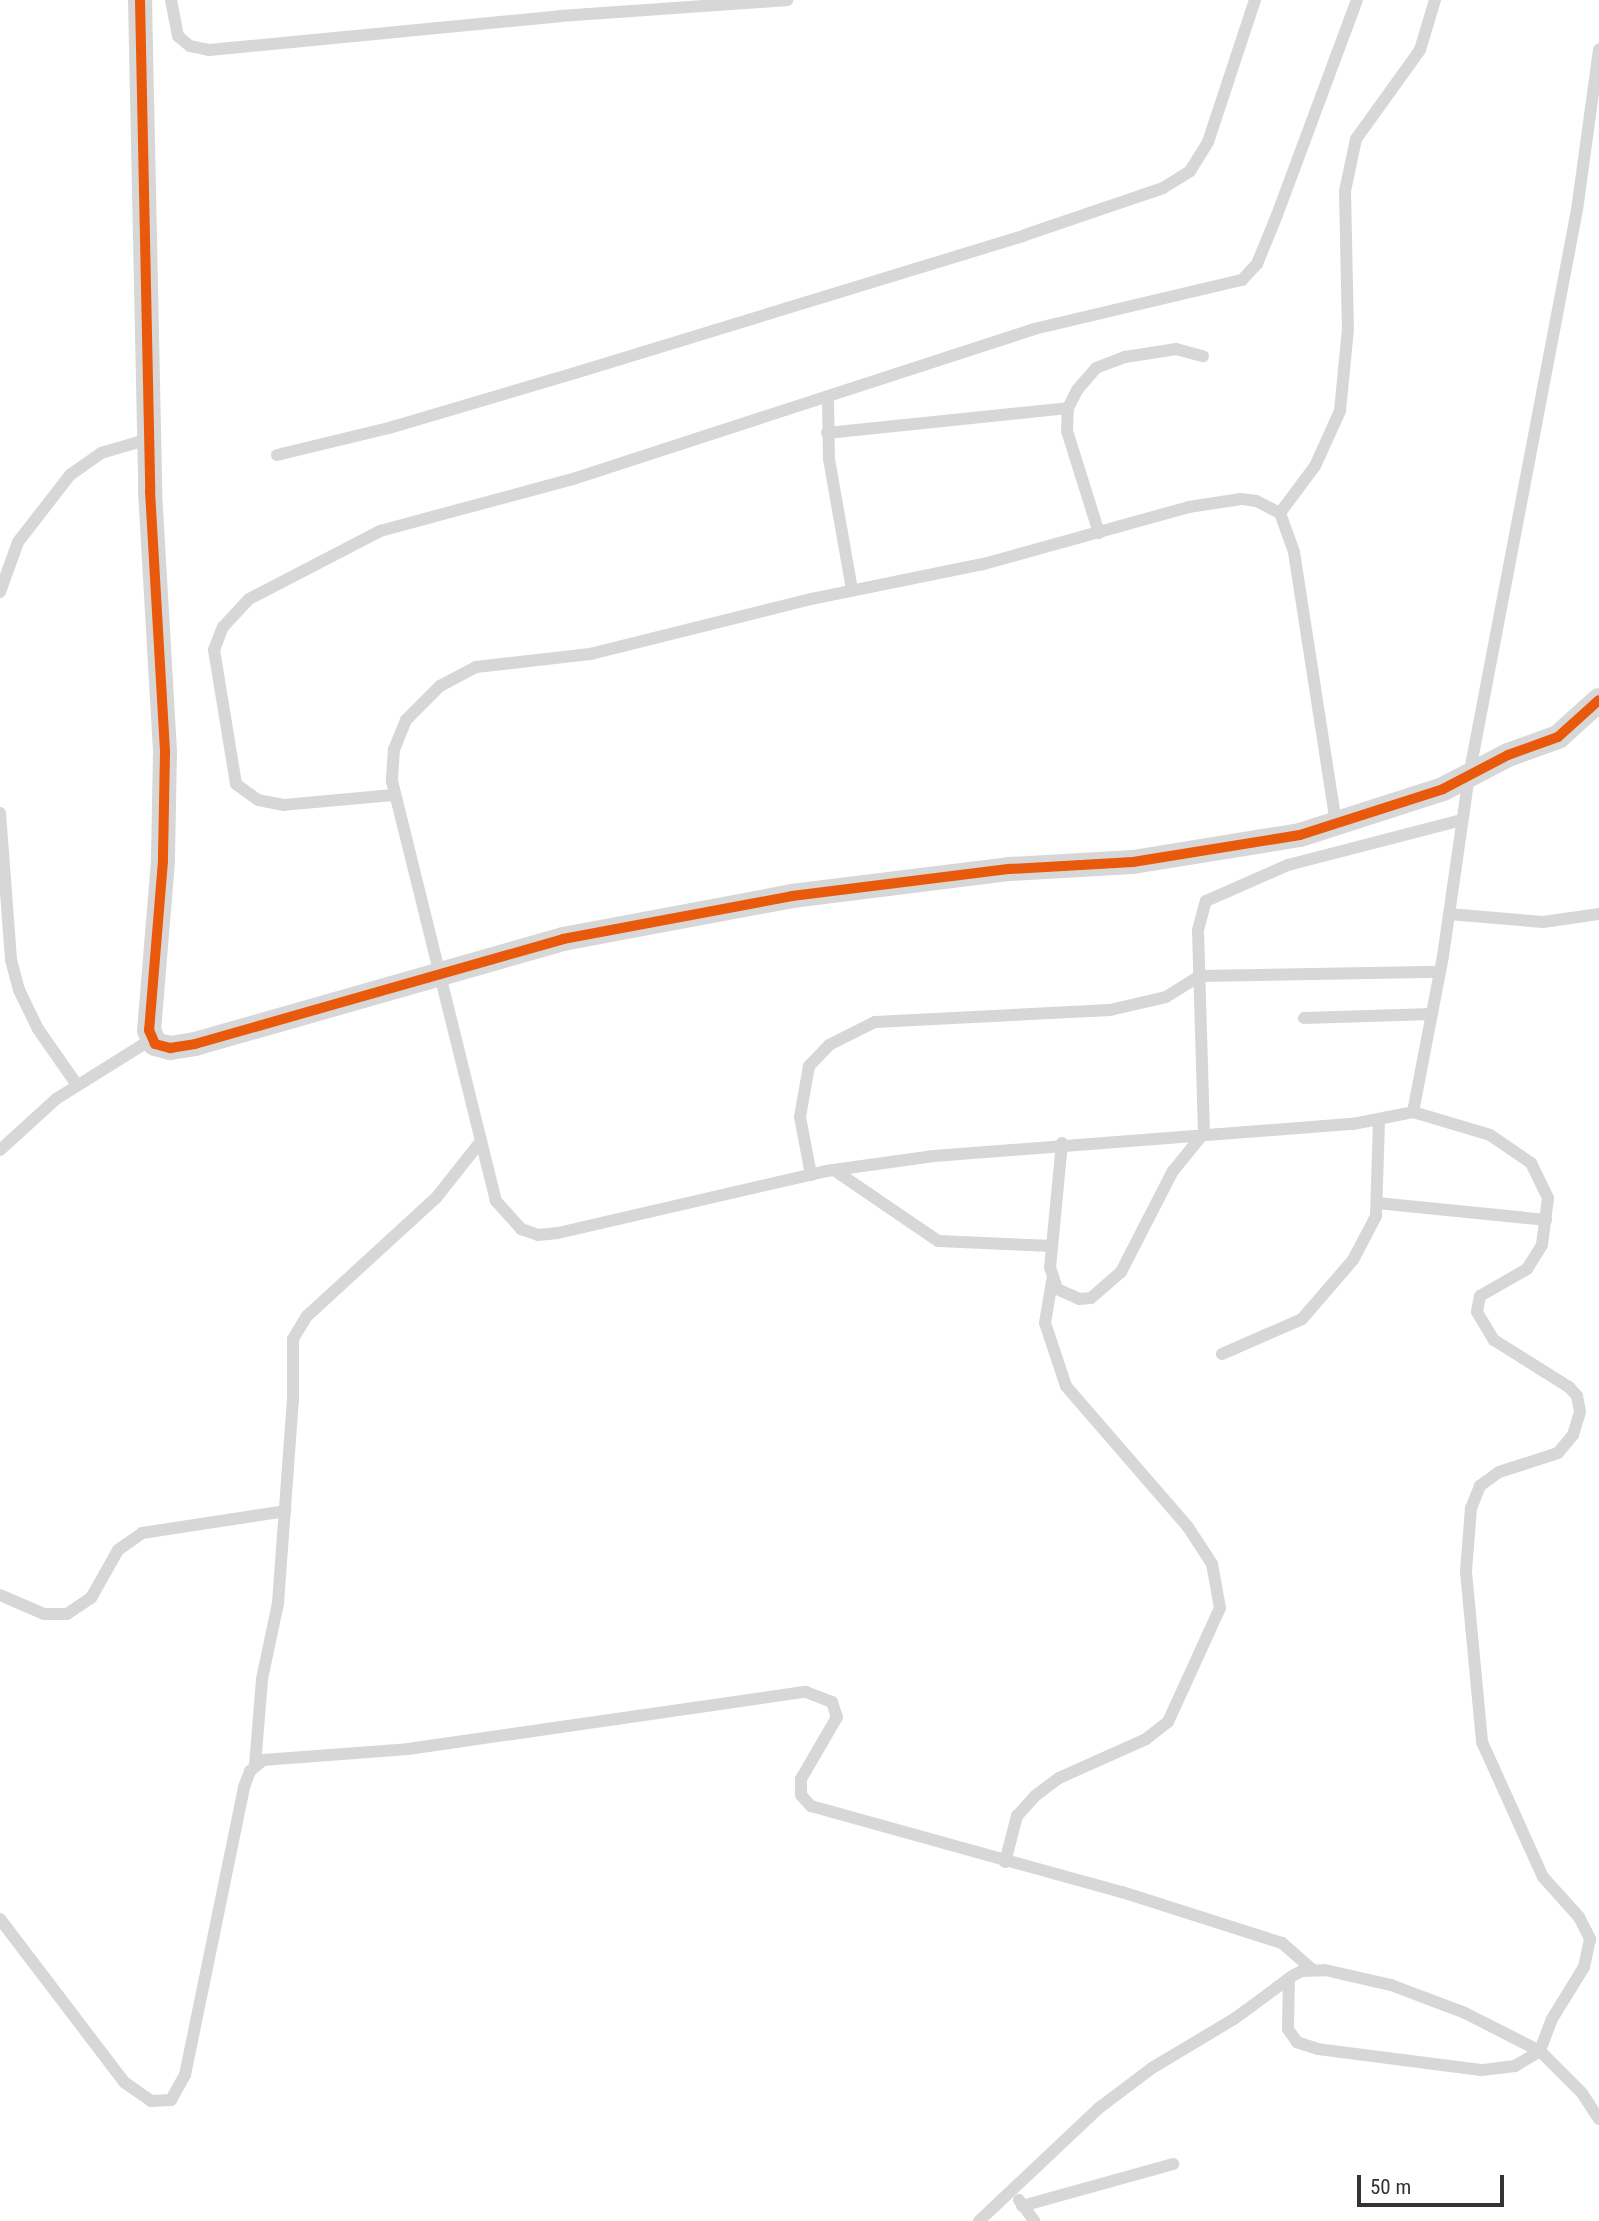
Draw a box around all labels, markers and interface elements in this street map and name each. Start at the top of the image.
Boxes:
scale bar [1361,2162,1508,2206]
text: 50 m [1370,2175,1411,2199]

